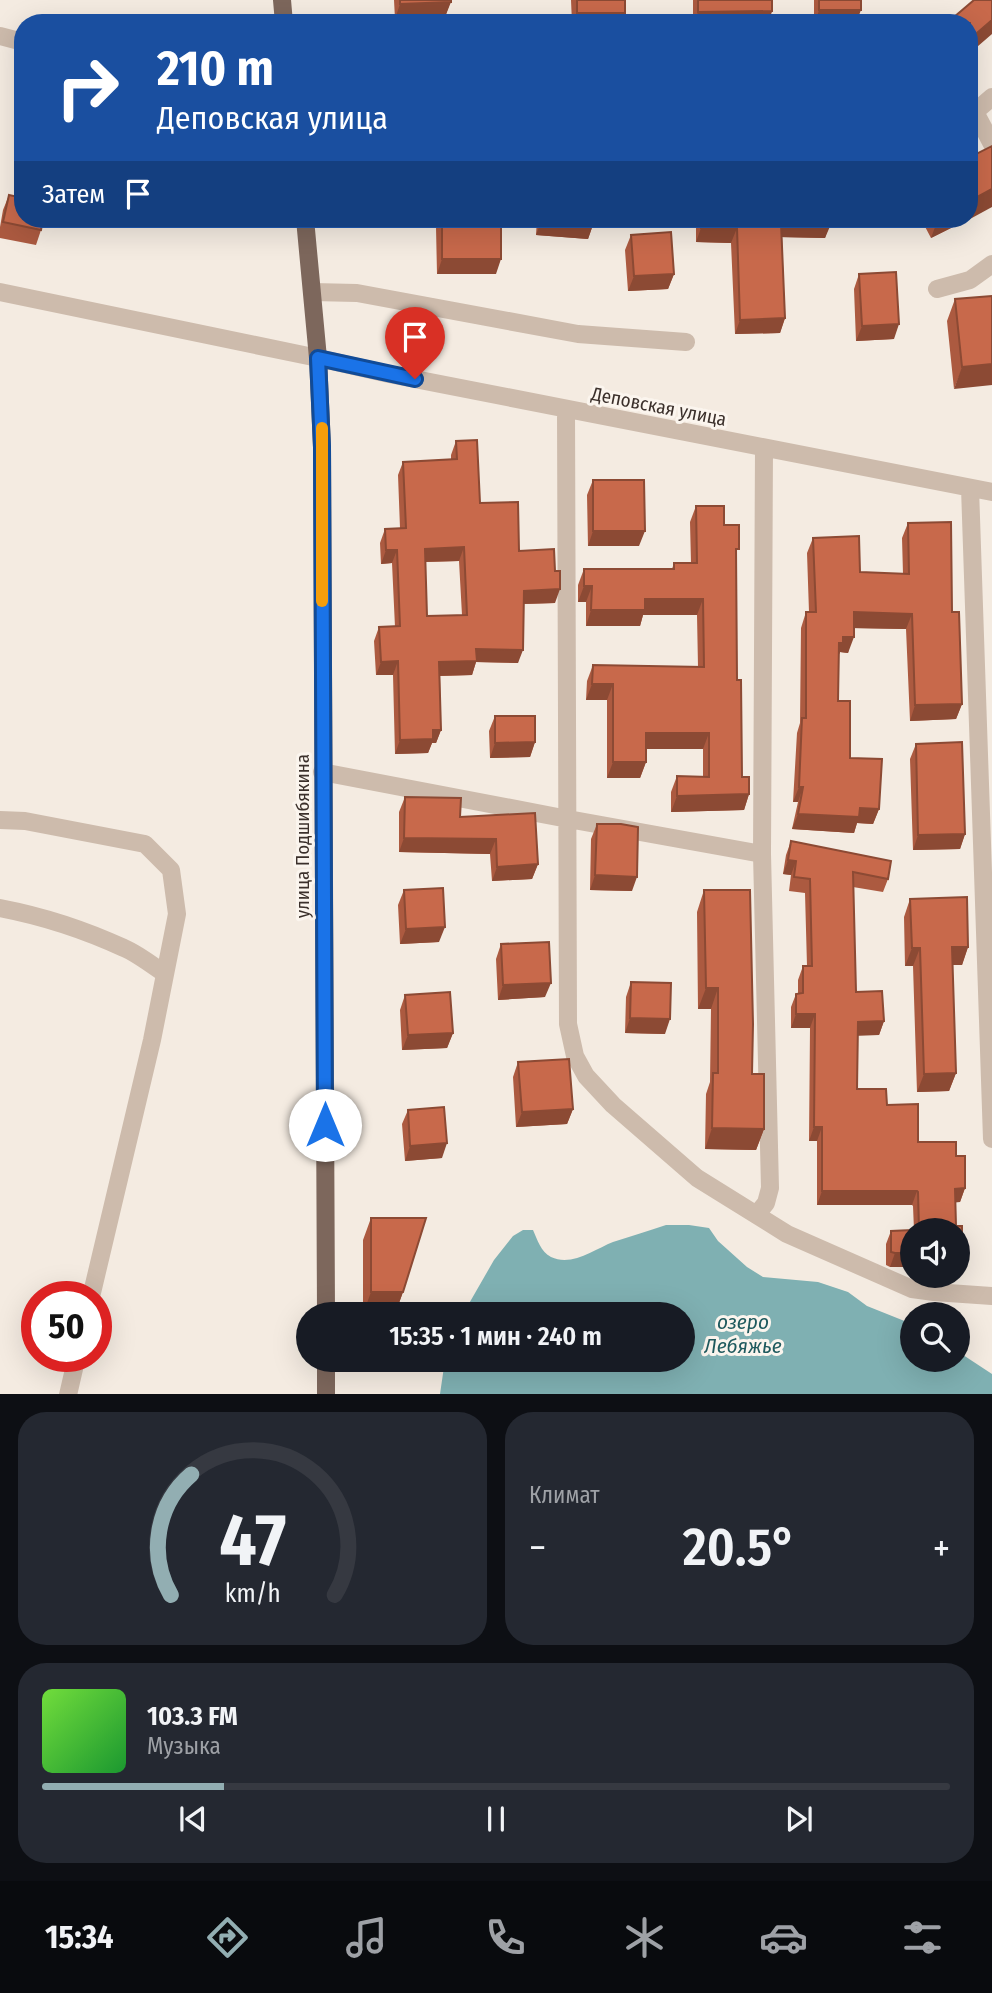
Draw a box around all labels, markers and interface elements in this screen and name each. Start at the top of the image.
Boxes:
text: 210 m [157,39,274,98]
icon: right [42,42,133,133]
text: Деповская улица [157,99,388,137]
icon: arrive [119,175,157,213]
text: Затем [42,179,105,210]
pin [385,307,445,379]
icon: arrive [396,318,434,356]
street label: Деповская улица [588,382,728,431]
street label: улица Подшибякина [291,754,314,918]
position arrow [288,1088,362,1162]
map controls [900,1218,970,1372]
button: sound [900,1218,970,1288]
speed limit sign: 50 [21,1281,112,1372]
button: search [900,1302,970,1372]
water label: озеро Лебяжье [703,1309,782,1359]
text: 15:35 · 1 мин · 240 m [389,1321,602,1352]
text: Климат [529,1481,600,1509]
text: 47 [219,1497,286,1584]
text: 20.5° [683,1516,796,1579]
text: − [529,1525,546,1571]
text: + [933,1525,950,1571]
text: km/h [225,1578,280,1608]
text: 103.3 FM [147,1701,238,1732]
text: Музыка [147,1732,221,1760]
icon: previous [174,1800,212,1838]
icon: pause [477,1800,515,1838]
icon: next [780,1800,818,1838]
icon: directions [203,1913,252,1962]
icon: music [342,1913,391,1962]
icon: phone [481,1913,530,1962]
icon: climate [620,1913,669,1962]
icon: car [759,1913,808,1962]
icon: filters [898,1913,947,1962]
text: 15:34 [45,1918,114,1956]

